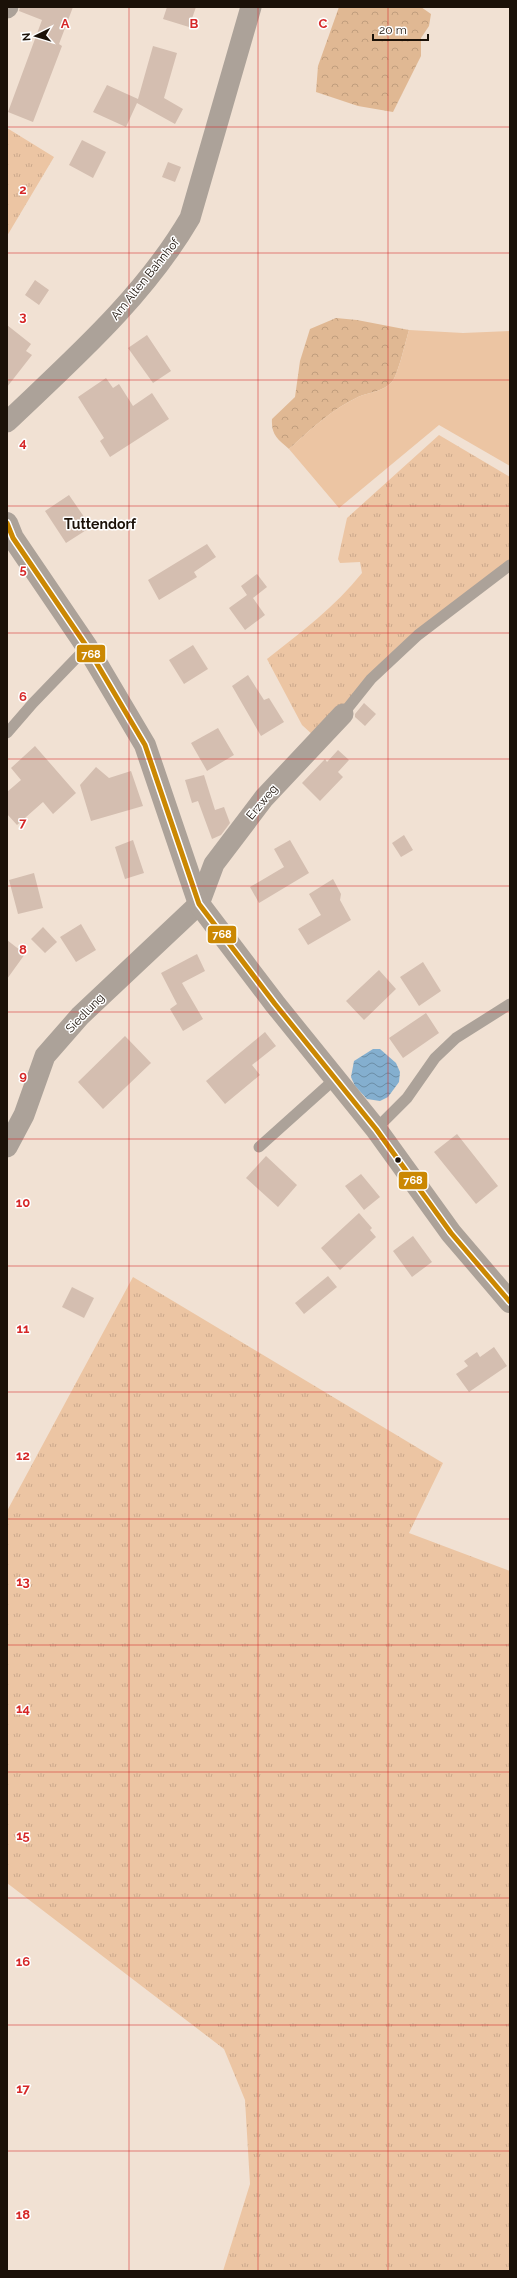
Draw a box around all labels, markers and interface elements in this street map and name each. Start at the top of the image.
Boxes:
north arrow [16,16,56,56]
text: A [61,16,70,31]
text: B [190,16,199,31]
text: C [319,16,328,31]
scale bar [373,16,428,42]
text: 20 m [379,23,407,37]
text: N [20,32,33,42]
text: 2 [19,182,27,197]
street label: Am Alten Bahnhof [108,235,183,323]
text: 3 [19,309,27,324]
text: 4 [19,435,27,450]
district label: Tuttendorf [64,516,137,532]
text: 5 [19,562,27,577]
line badge: 768 [76,644,106,663]
text: 768 [81,648,101,661]
text: 6 [19,689,27,704]
street label: Erzweg [243,782,281,822]
text: 7 [19,815,27,830]
line badge: 768 [207,925,237,944]
text: 768 [212,928,232,941]
text: 8 [19,942,27,957]
street label: Siedlung [63,990,107,1036]
text: 9 [19,1068,27,1083]
unlabelled marker [393,1155,403,1165]
line badge: 768 [398,1171,428,1190]
text: 768 [403,1174,423,1187]
text: 10 [16,1195,30,1210]
text: 11 [17,1321,30,1336]
text: 12 [16,1448,30,1463]
text: 13 [16,1574,30,1589]
text: 14 [16,1701,30,1716]
text: 15 [16,1828,30,1843]
text: 16 [16,1954,30,1969]
text: 17 [16,2081,31,2096]
text: 18 [16,2207,30,2222]

